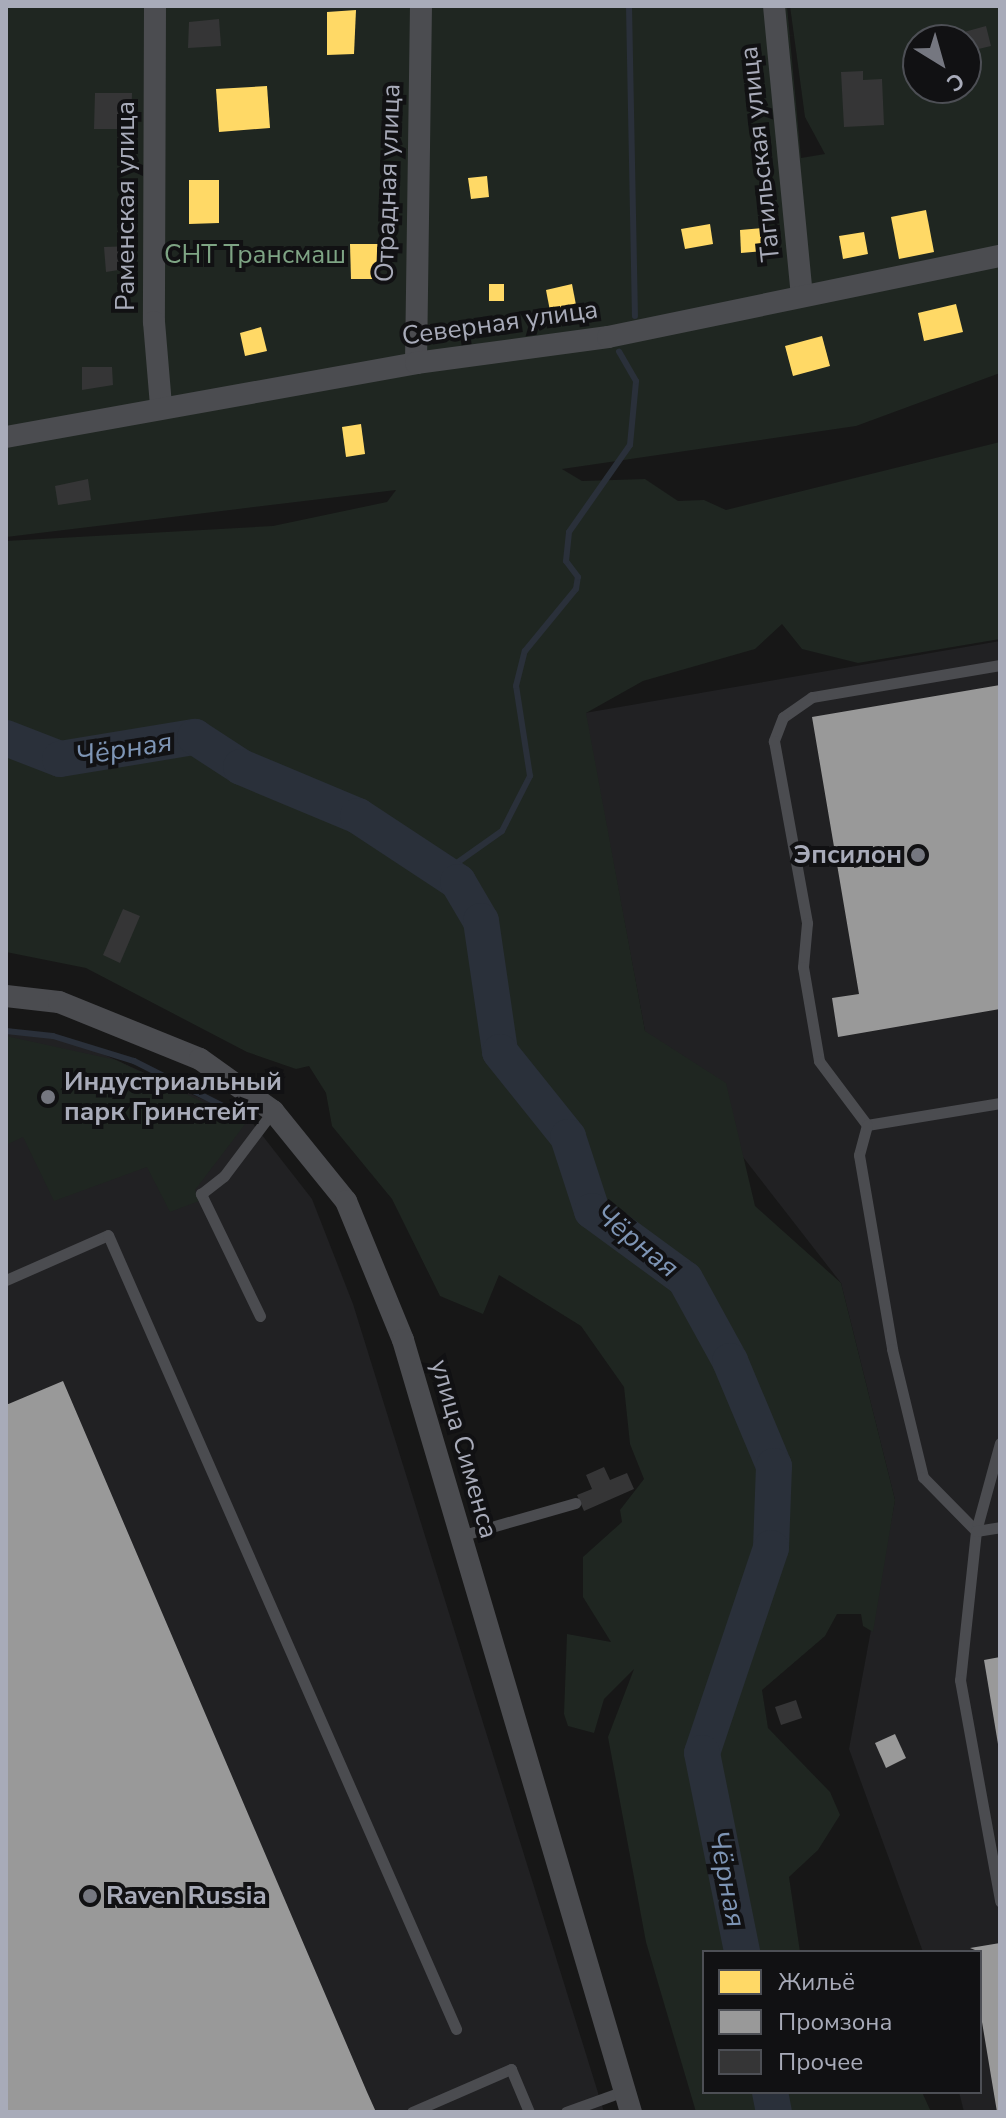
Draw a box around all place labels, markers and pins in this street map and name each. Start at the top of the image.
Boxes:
place label: Эпсилон [794,839,902,871]
marker: Эпсилон [909,846,927,864]
place label: Индустриальный парк Гринстейт [64,1066,282,1128]
marker: Индустриальный парк Гринстейт [39,1088,57,1106]
place label: Raven Russia [106,1880,267,1912]
marker: Raven Russia [81,1887,99,1905]

